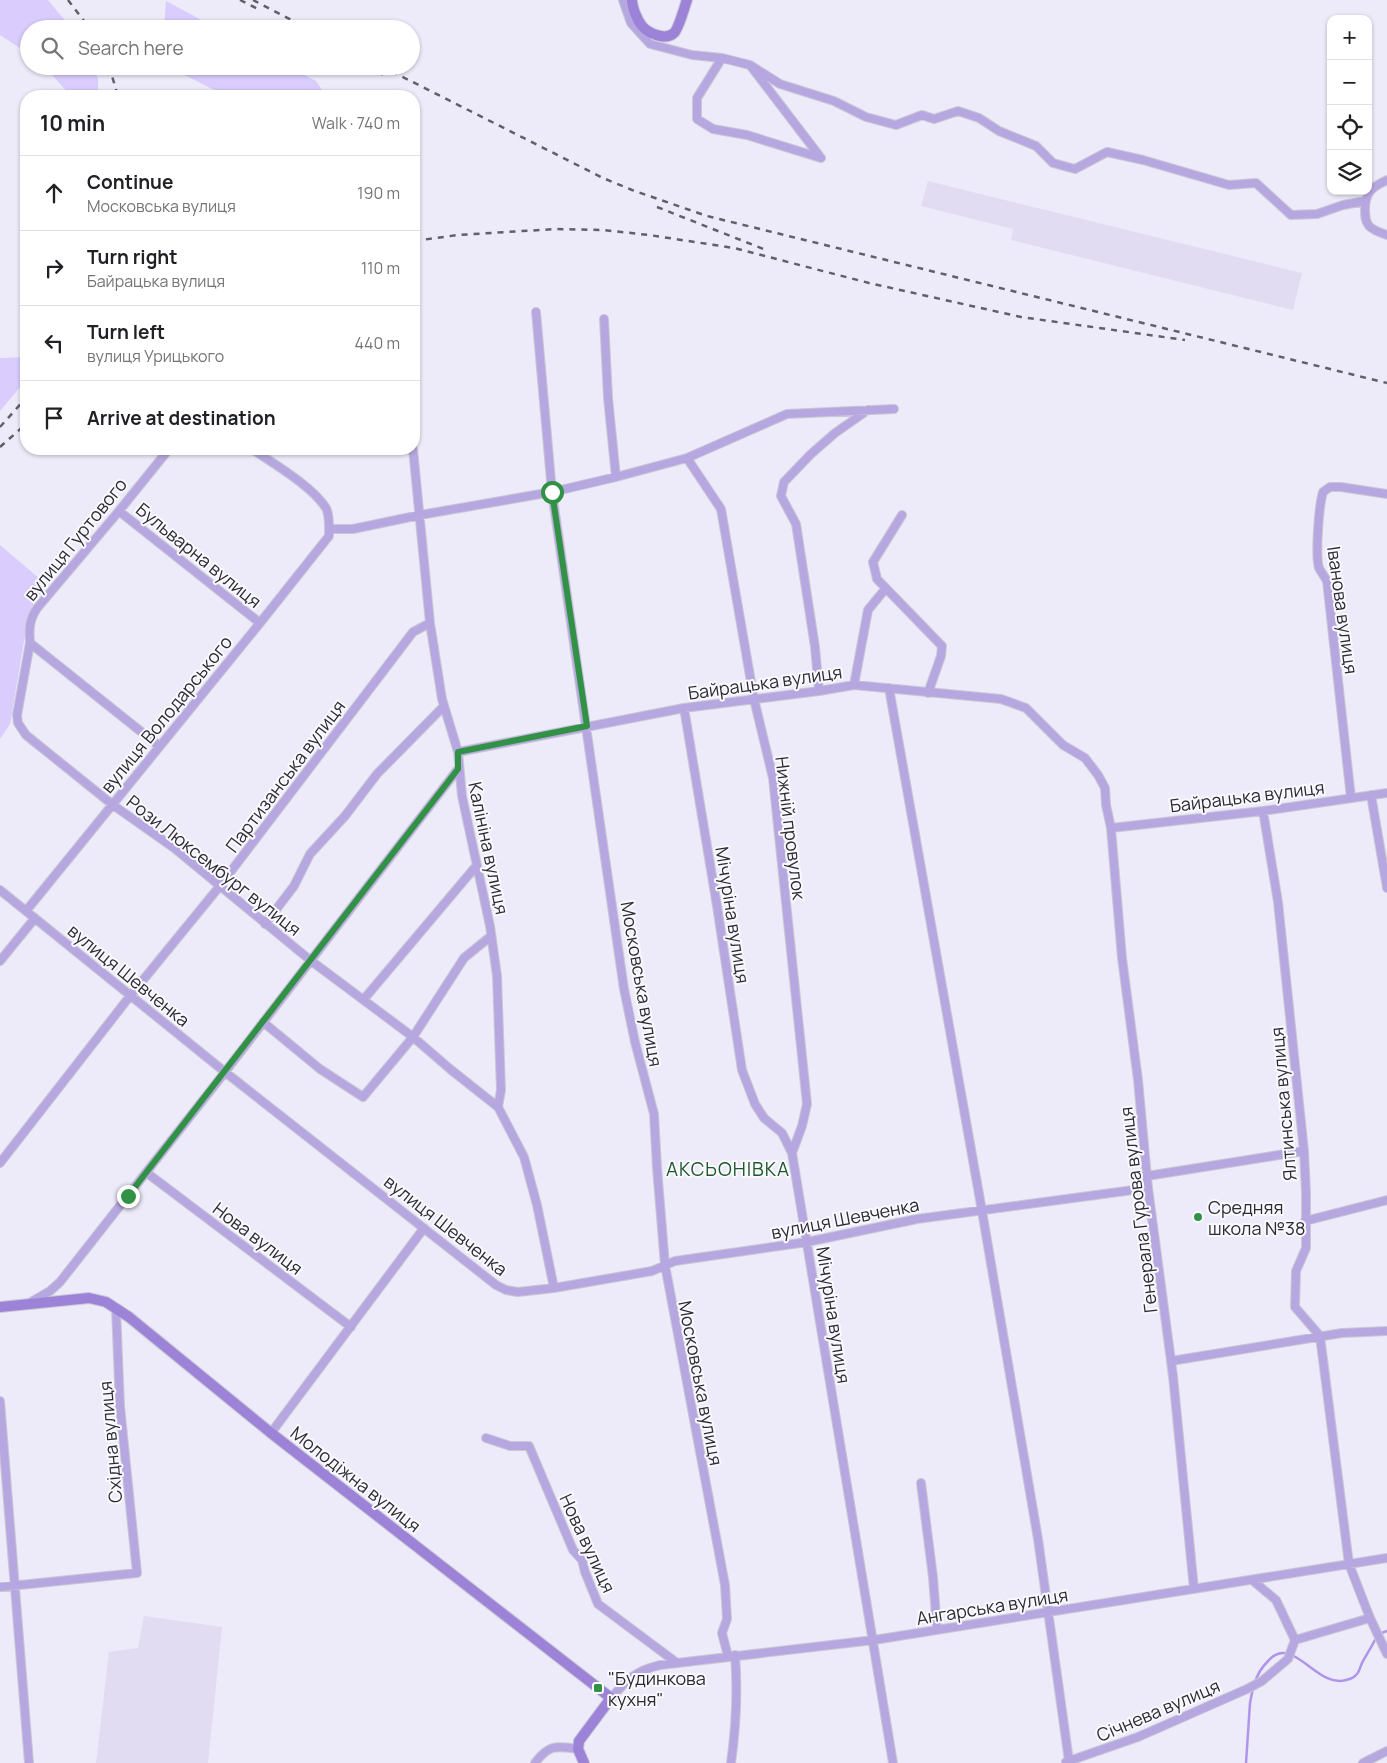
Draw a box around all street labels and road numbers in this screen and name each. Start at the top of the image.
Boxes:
street label: вулиця Гуртового [18,473,132,605]
street label: Бульварна вулиця [131,497,267,613]
street label: Іванова вулиця [1322,545,1364,675]
street label: вулиця Володарського [95,630,237,798]
street label: Байрацька вулиця [686,659,844,705]
street label: Партизанська вулиця [220,695,350,857]
street label: Нижній провулок [770,755,812,902]
street label: Байрацька вулиця [1168,775,1326,817]
street label: Калініна вулиця [463,780,515,916]
street label: Рози Люксембург вулиця [122,789,306,941]
street label: Мічуріна вулиця [710,845,756,985]
street label: Московська вулиця [616,900,668,1068]
street label: вулиця Шевченка [63,918,195,1032]
street label: Ялтинська вулиця [1264,1026,1302,1182]
street label: Генерала Гурова вулиця [1113,1106,1163,1314]
street label: вулиця Шевченка [379,1169,513,1281]
street label: вулиця Шевченка [769,1192,921,1244]
street label: Нова вулиця [208,1196,308,1280]
street label: Мічуріна вулиця [811,1245,857,1385]
street label: Московська вулиця [673,1299,729,1467]
street label: Східна вулиця [93,1380,127,1504]
street label: Молодіжна вулиця [286,1421,426,1537]
street label: Нова вулиця [555,1490,621,1596]
street label: Ангарська вулиця [914,1582,1070,1630]
street label: Січнева вулиця [1093,1673,1223,1747]

